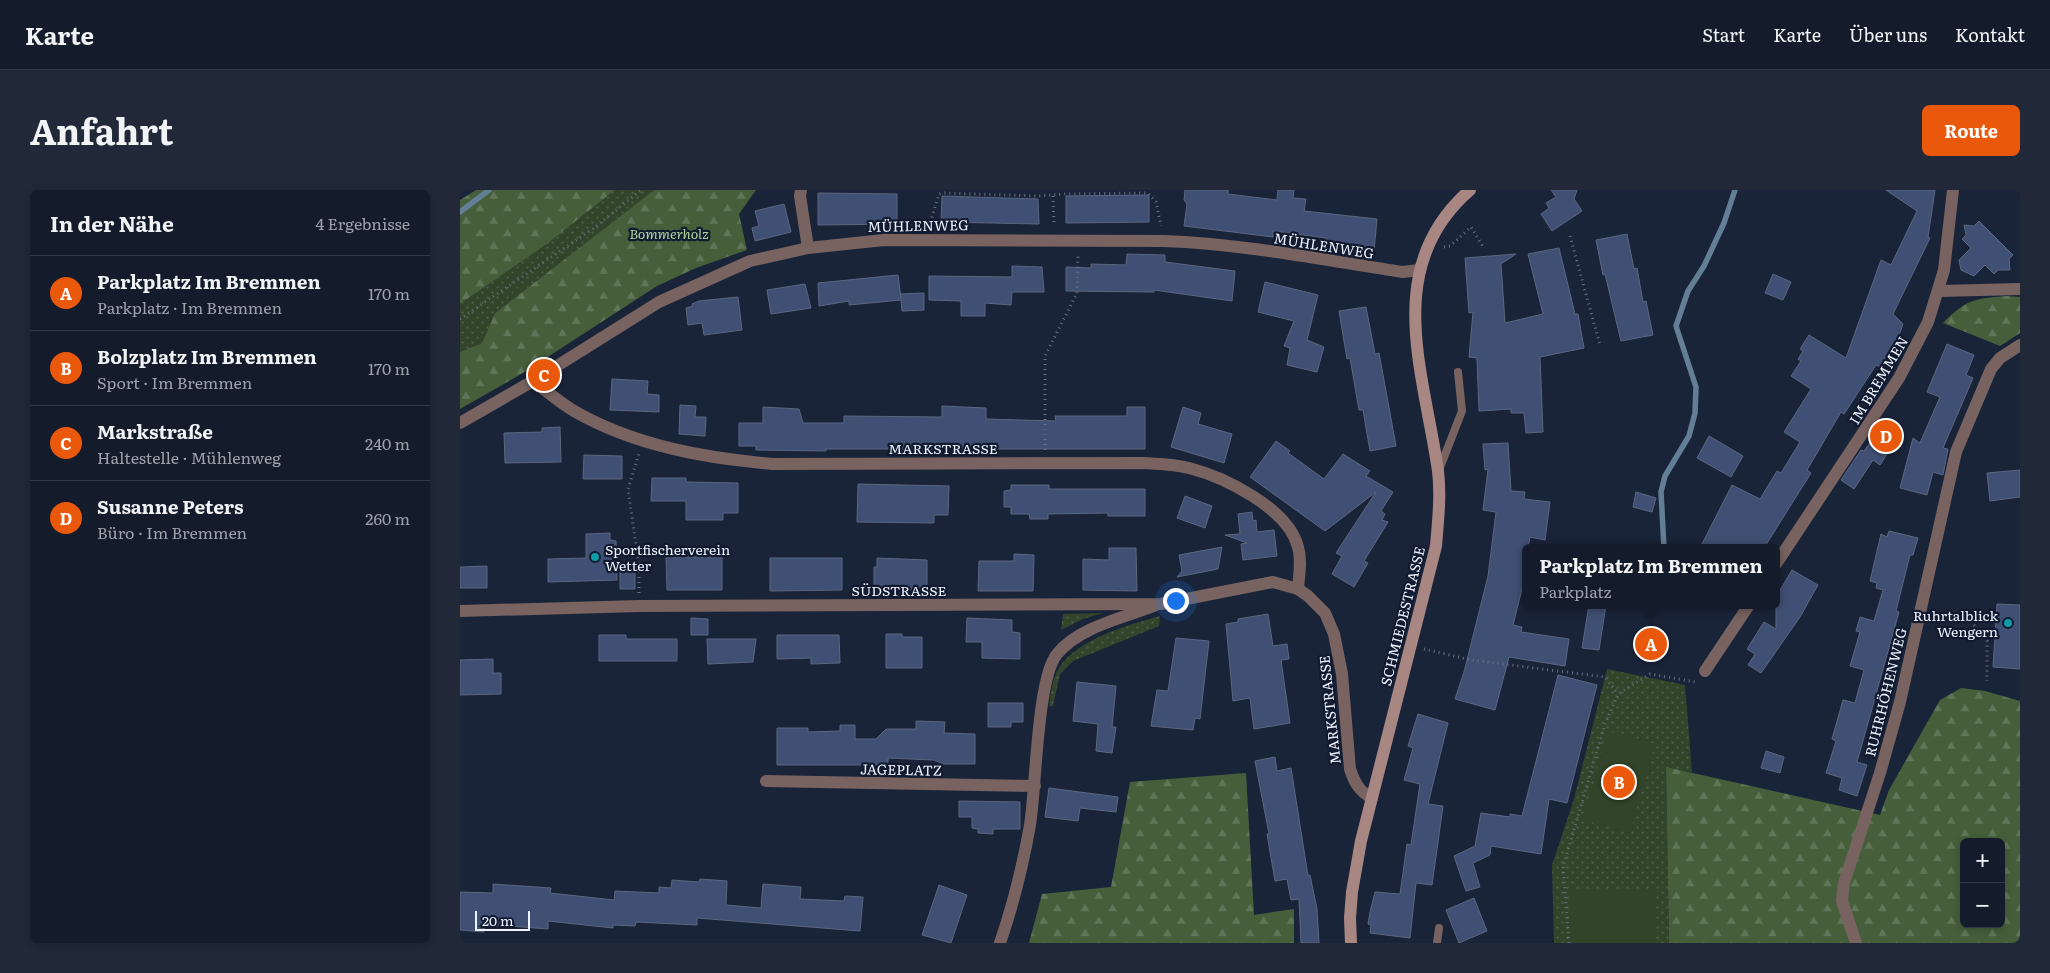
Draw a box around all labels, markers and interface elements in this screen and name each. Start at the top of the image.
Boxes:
text: Karte [25,17,94,52]
text: Start [1702,21,1745,48]
text: Karte [1773,21,1821,48]
text: Über uns [1849,21,1927,48]
text: Kontakt [1955,21,2025,48]
text: Anfahrt [30,104,173,156]
button: Route [1922,105,2020,156]
text: In der Nähe [50,207,174,238]
text: 4 Ergebnisse [316,211,410,235]
street label: MÜHLENWEG [867,214,969,236]
park label: Bommerholz [629,223,709,243]
street label: MÜHLENWEG [1272,227,1376,263]
text: Parkplatz Im Bremmen [97,267,321,295]
text: A [60,281,72,305]
text: 170 m [368,281,410,305]
text: Parkplatz · Im Bremmen [97,295,282,319]
street label: IM BREMMEN [1844,332,1912,428]
text: Bolzplatz Im Bremmen [97,342,317,370]
text: B [60,356,72,380]
text: 170 m [368,356,410,380]
pin: C [528,356,560,394]
text: Sport · Im Bremmen [97,370,252,394]
text: Markstraße [97,417,213,445]
pin: D [1870,417,1902,455]
text: C [60,431,72,455]
text: 240 m [365,431,410,455]
street label: MARKSTRASSE [888,438,998,458]
text: Haltestelle · Mühlenweg [97,445,281,469]
text: Susanne Peters [97,492,244,520]
text: D [60,506,72,530]
text: 260 m [365,506,410,530]
text: Büro · Im Bremmen [97,520,247,544]
place label: Sportfischerverein Wetter [605,539,730,575]
street label: SCHMIEDESTRASSE [1375,544,1429,688]
popup [1522,544,1780,609]
marker: Sportfischerverein Wetter [589,551,601,563]
text: Parkplatz Im Bremmen [1539,551,1763,579]
text: Parkplatz [1539,579,1612,603]
street label: SÜDSTRASSE [852,580,947,600]
your location [1163,588,1189,614]
place label: Ruhrtalblick Wengern [1913,605,1998,641]
marker: Ruhrtalblick Wengern [2002,617,2014,629]
pin: A [1635,625,1667,663]
street label: RUHRHÖHENWEG [1859,625,1911,758]
street label: MARKSTRASSE [1313,654,1345,766]
street label: JAGEPLATZ [860,758,942,780]
pin: B [1603,763,1635,801]
map controls [1960,838,2005,928]
button: + [1960,838,2005,883]
button: − [1960,883,2005,928]
scale bar [475,908,530,931]
text: 20 m [482,910,514,930]

